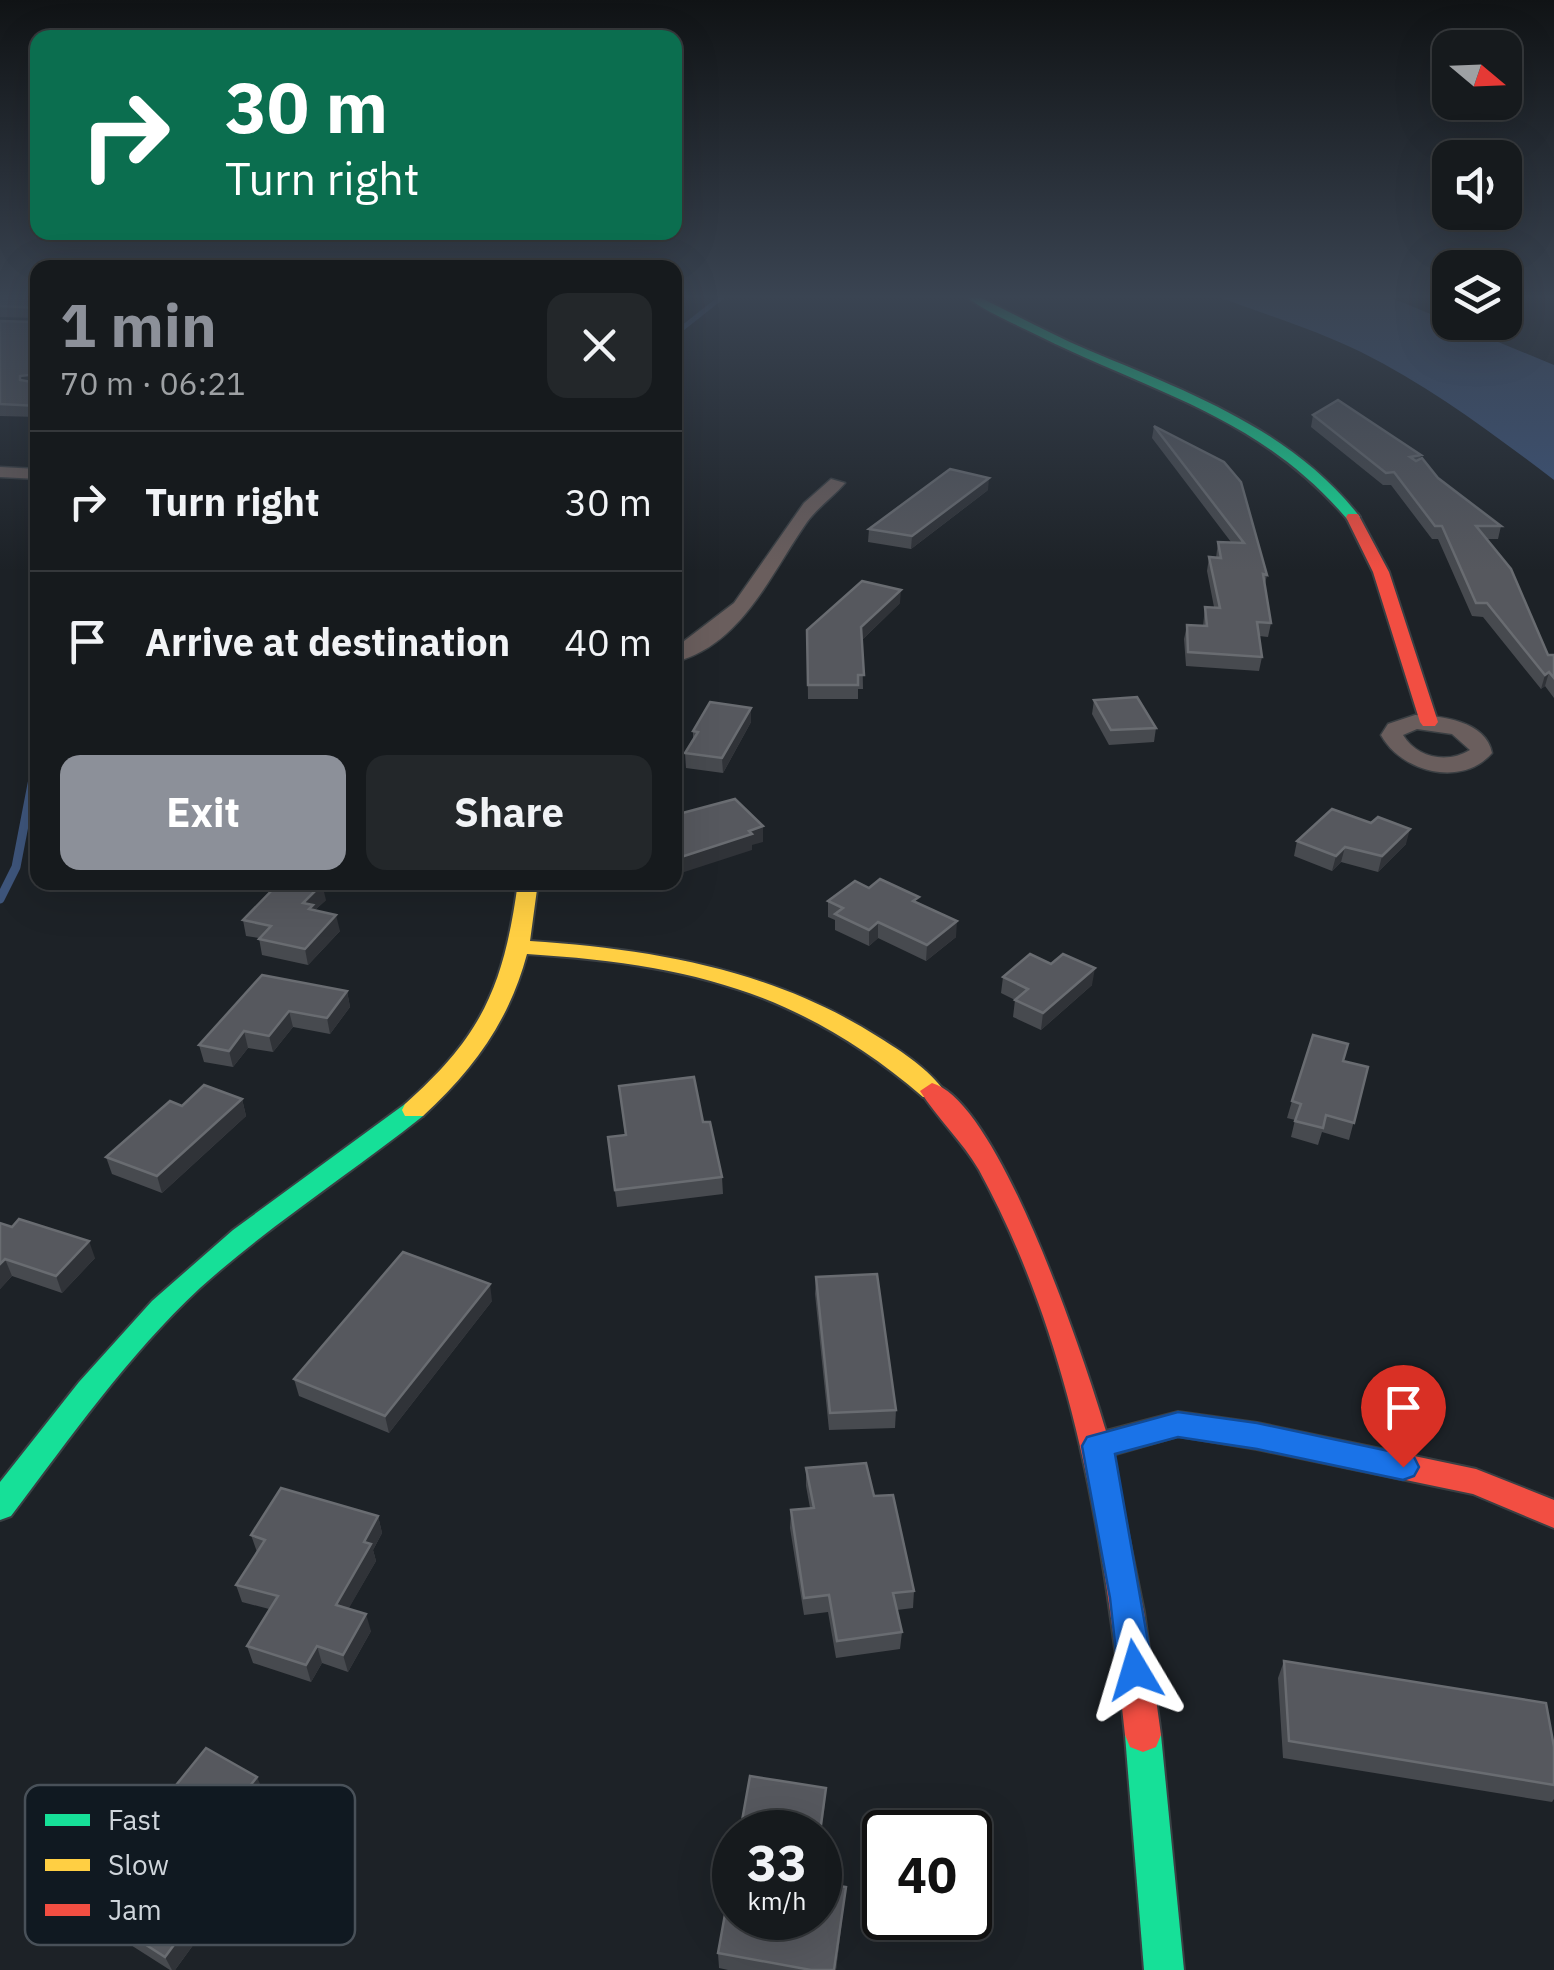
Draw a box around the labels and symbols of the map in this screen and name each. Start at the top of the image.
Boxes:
north arrow [1432,30,1522,120]
pin [1361,1365,1446,1468]
position arrow [1083,1618,1187,1722]
legend [25,1785,355,1945]
text: Fast [108,1801,161,1838]
speed limit sign: 40 [862,1810,992,1940]
text: Slow [108,1846,169,1883]
text: Jam [108,1891,162,1928]

